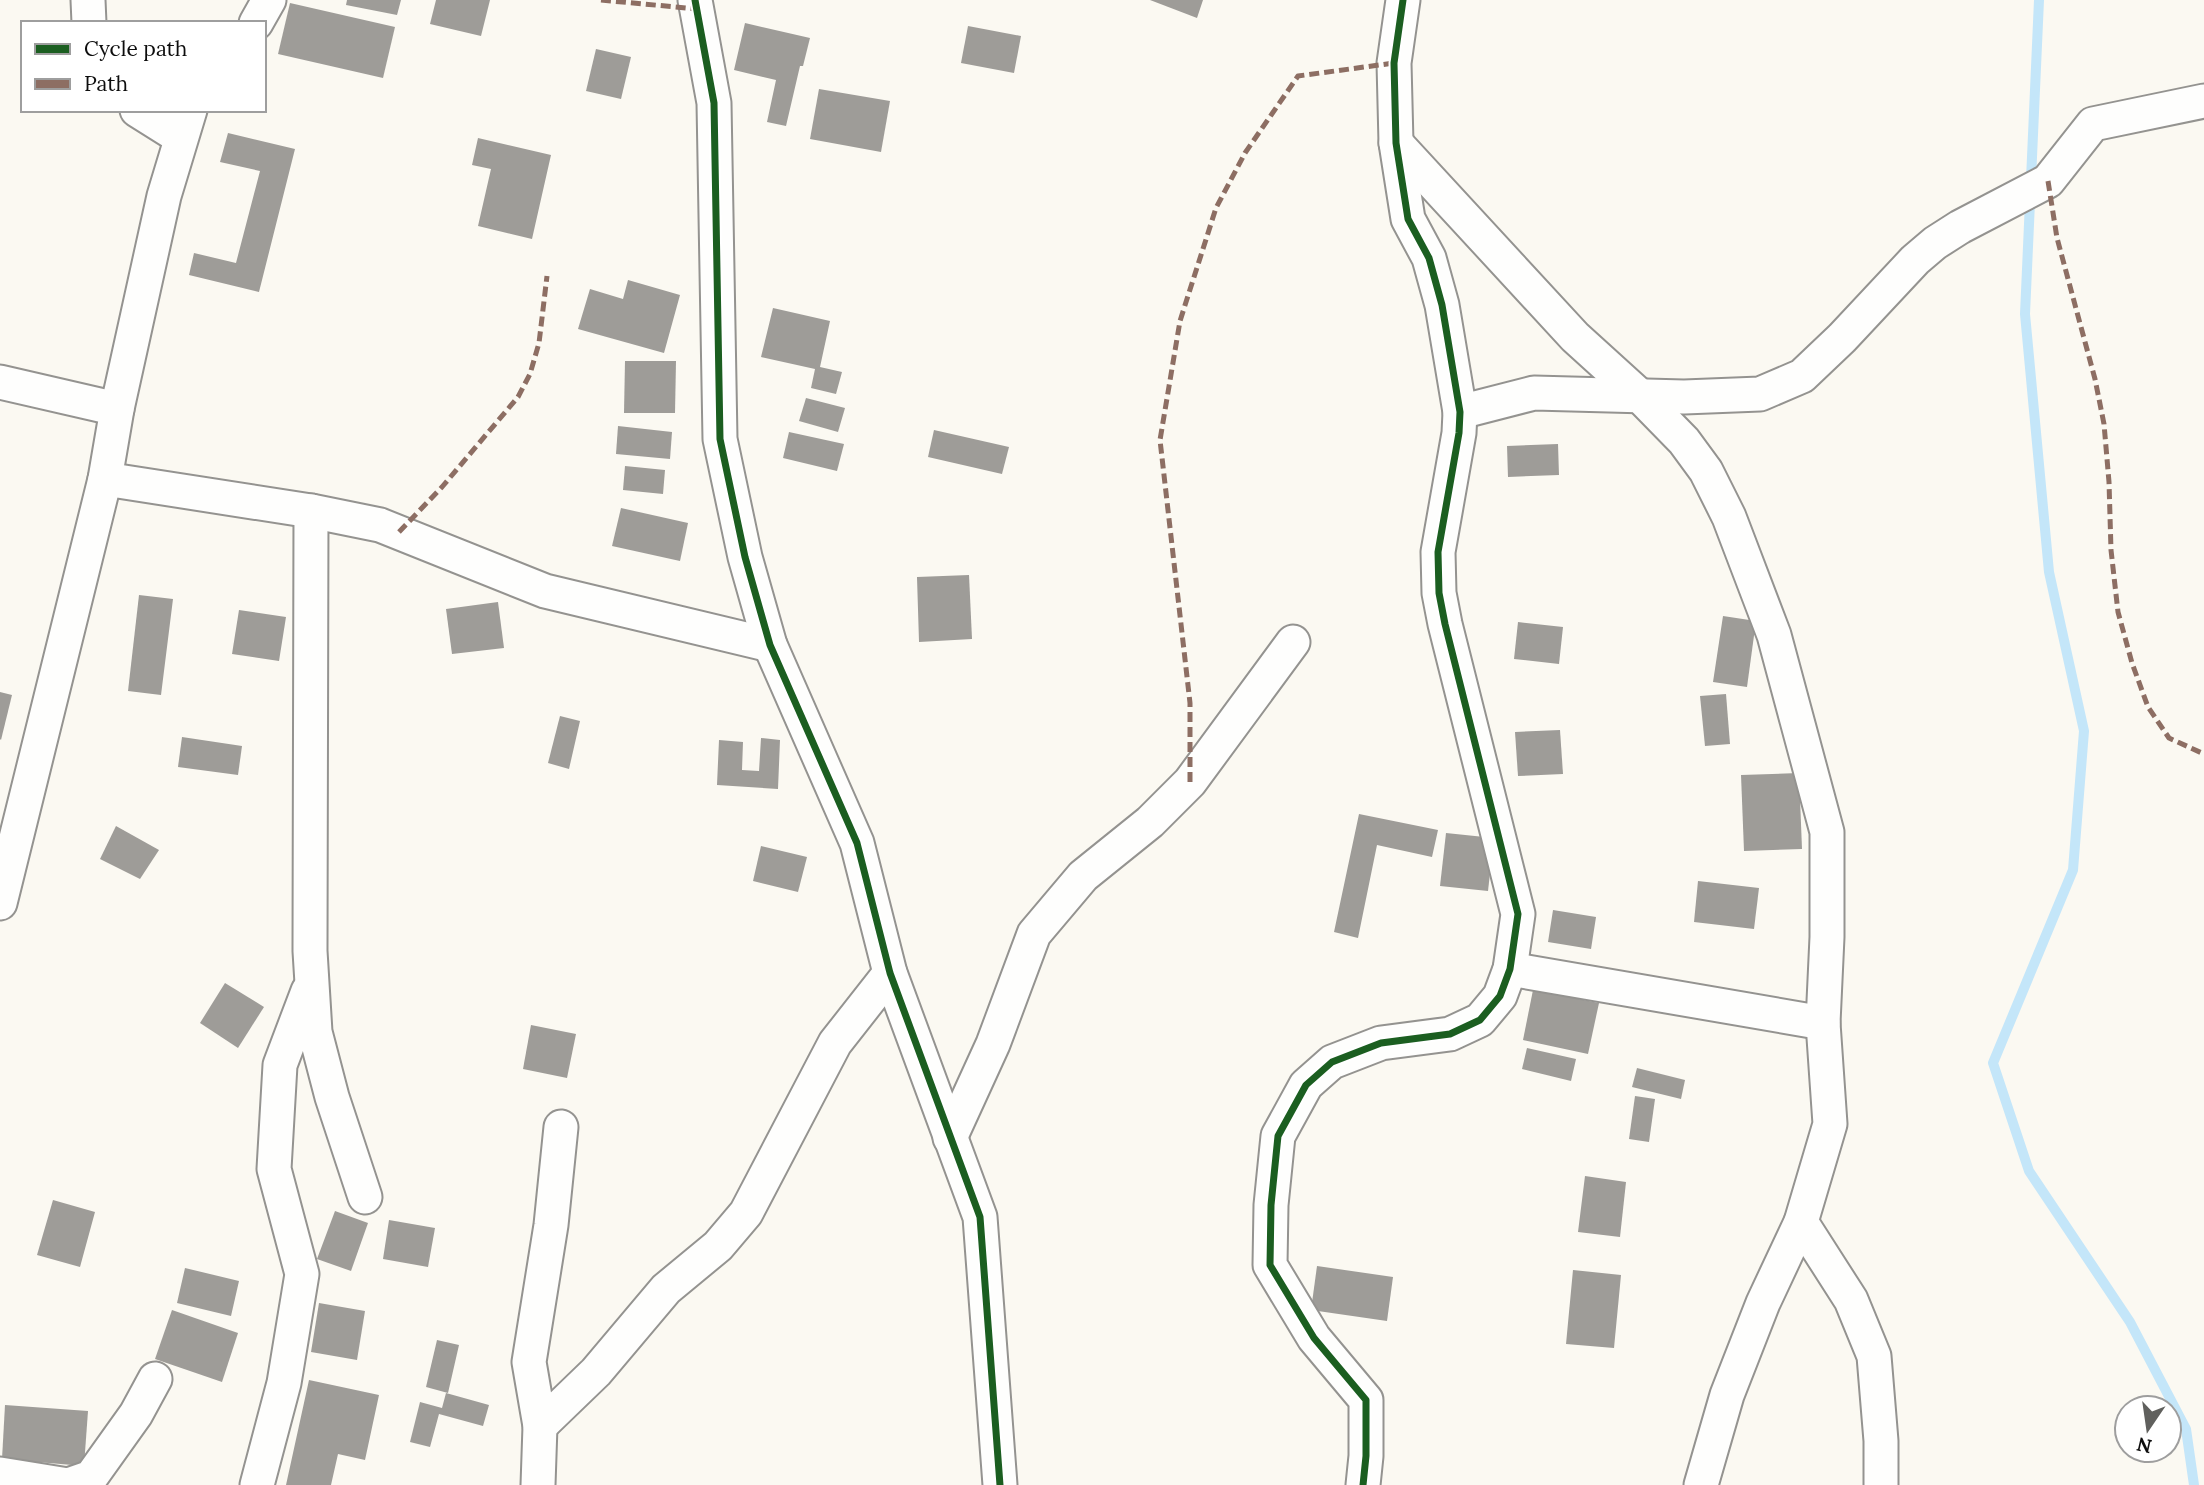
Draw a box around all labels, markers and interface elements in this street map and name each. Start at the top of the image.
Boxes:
legend [21,21,266,112]
text: Cycle path [84,35,187,62]
text: Path [84,70,128,97]
north arrow [2113,1394,2183,1464]
text: N [2134,1432,2154,1459]

